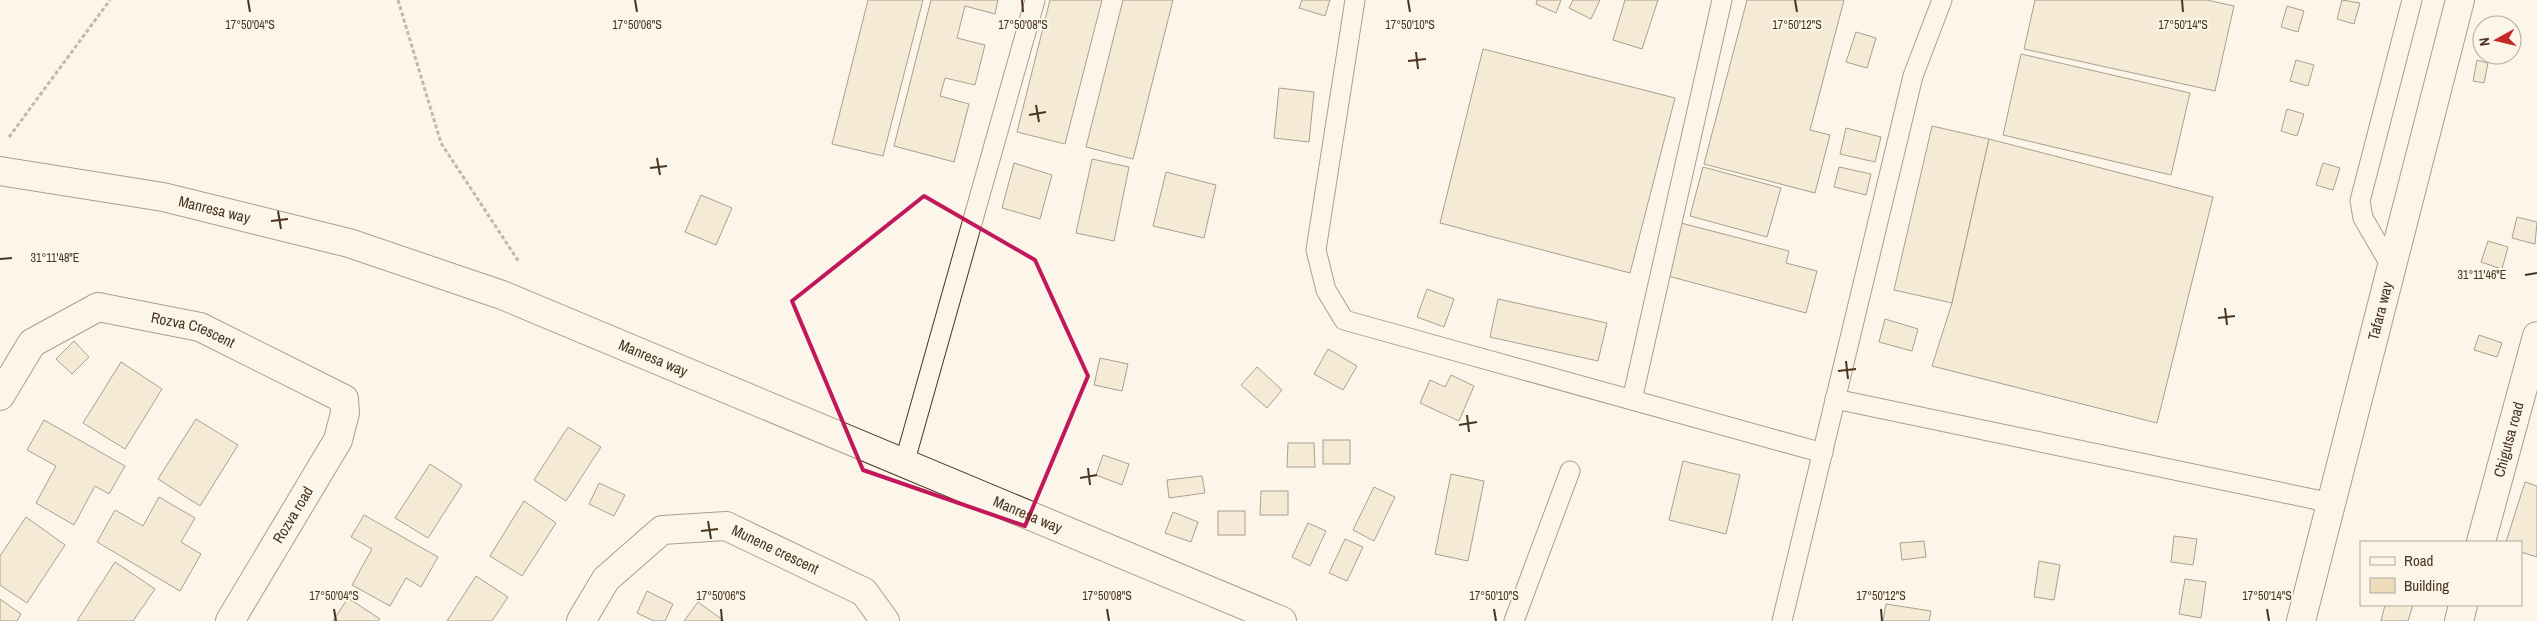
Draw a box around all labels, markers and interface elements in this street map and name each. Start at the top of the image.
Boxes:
north arrow [2472,15,2522,65]
text: 17°50'04"S [225,17,275,33]
text: 17°50'06"S [612,17,662,33]
text: 17°50'08"S [998,17,1048,33]
text: 17°50'10"S [1385,17,1435,33]
text: 17°50'12"S [1772,17,1822,33]
text: 17°50'14"S [2158,17,2208,33]
text: N [2475,36,2494,47]
street label: Manresa way [176,190,253,228]
text: 31°11'48"E [31,250,79,266]
text: 31°11'46"E [2458,267,2506,283]
street label: Tafara way [2362,279,2398,342]
street label: Rozva Crescent [149,307,239,353]
street label: Manresa way [615,334,692,382]
street label: Chigutsa road [2488,400,2529,480]
street label: Rozva road [267,482,318,547]
street label: Manresa way [990,490,1066,538]
street label: Munene crescent [728,519,823,579]
legend [2360,541,2522,606]
text: Road [2404,550,2433,571]
text: Building [2404,575,2449,596]
text: 17°50'04"S [309,588,359,604]
text: 17°50'06"S [696,588,746,604]
text: 17°50'08"S [1082,588,1132,604]
text: 17°50'10"S [1469,588,1519,604]
text: 17°50'12"S [1856,588,1906,604]
text: 17°50'14"S [2242,588,2292,604]

